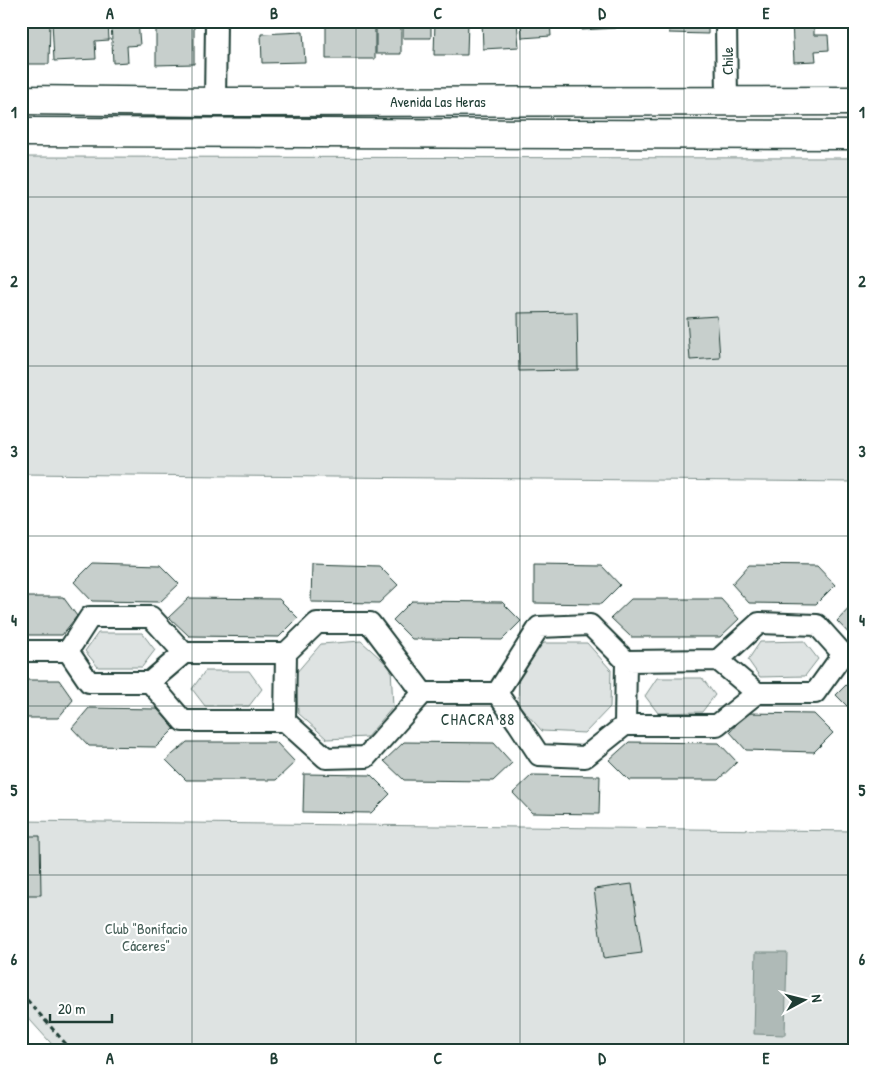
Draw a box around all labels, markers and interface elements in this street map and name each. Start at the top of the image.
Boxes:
text: A [106,2,114,24]
text: B [270,2,278,24]
text: C [434,2,443,24]
text: D [598,2,606,24]
text: E [762,2,770,24]
street label: Chile [717,47,738,75]
street label: Avenida Las Heras [390,91,486,112]
text: 1 [11,101,17,123]
text: 1 [859,101,865,123]
text: 2 [10,270,18,292]
text: 2 [858,270,866,292]
text: 3 [10,440,18,462]
text: 3 [858,440,866,462]
text: 4 [11,609,17,631]
text: 4 [859,609,865,631]
district label: CHACRA 88 [441,708,515,730]
text: 5 [11,779,18,801]
text: 5 [859,779,866,801]
park label: Club "Bonifacio Cáceres" [105,918,187,956]
text: 6 [11,948,18,970]
text: 6 [859,948,866,970]
north arrow [778,974,828,1024]
scale bar [50,992,112,1024]
text: N [808,993,827,1004]
text: 20 m [58,998,85,1019]
text: A [106,1047,114,1069]
text: B [270,1047,278,1069]
text: C [434,1047,443,1069]
text: D [598,1047,606,1069]
text: E [762,1047,770,1069]

